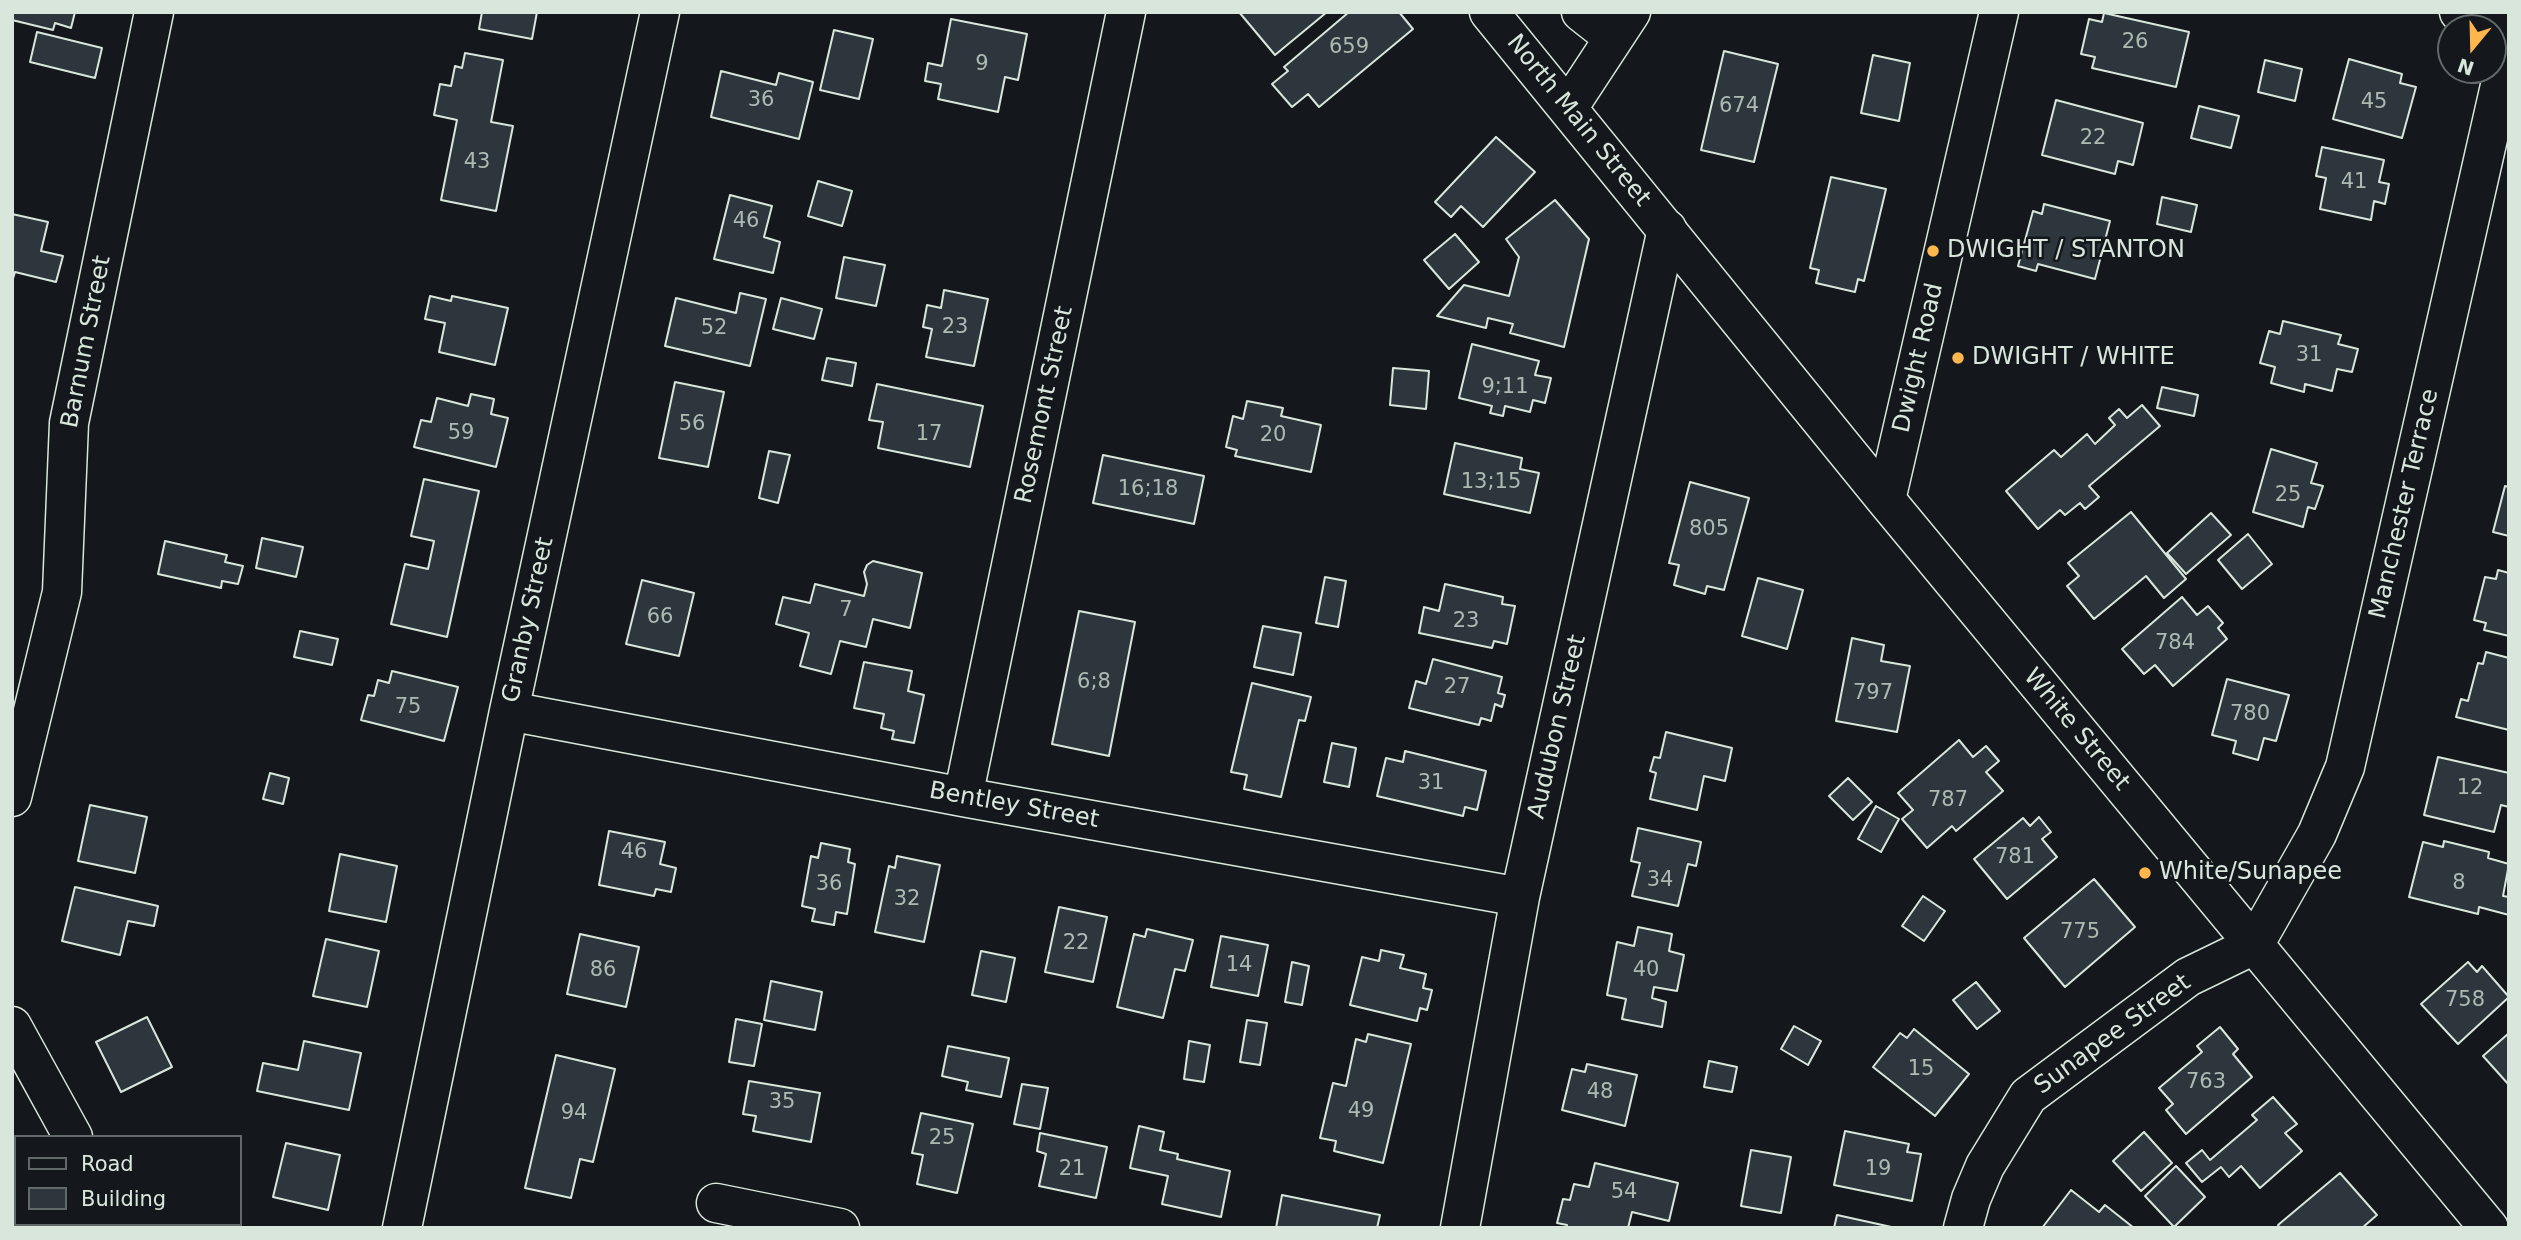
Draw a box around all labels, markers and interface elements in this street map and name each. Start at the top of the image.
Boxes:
north arrow [2437,14,2507,84]
street label: North Main Street [1500,29,1656,213]
house number: 26 [2122,30,2148,56]
house number: 659 [1329,35,1369,61]
house number: 9 [975,52,989,78]
text: N [2455,54,2477,80]
house number: 36 [748,88,774,114]
house number: 45 [2361,90,2387,116]
house number: 674 [1719,94,1759,120]
house number: 22 [2080,126,2106,152]
house number: 43 [464,150,490,176]
house number: 41 [2341,170,2367,196]
house number: 46 [733,209,759,235]
place label: DWIGHT / STANTON [1947,237,2185,265]
marker: DWIGHT / STANTON [1925,243,1941,259]
street label: Barnum Street [56,253,118,431]
street label: Dwight Road [1888,280,1950,436]
street label: Rosemont Street [1010,304,1080,506]
house number: 23 [942,315,968,341]
house number: 52 [701,316,727,342]
house number: 31 [2296,343,2322,369]
place label: DWIGHT / WHITE [1972,344,2175,372]
marker: DWIGHT / WHITE [1950,350,1966,366]
house number: 9;11 [1481,375,1529,401]
street label: Manchester Terrace [2365,386,2445,622]
house number: 56 [679,412,705,438]
house number: 59 [448,421,474,447]
house number: 17 [916,422,942,448]
house number: 20 [1260,423,1286,449]
house number: 13;15 [1461,470,1521,496]
house number: 16;18 [1118,477,1178,503]
house number: 25 [2275,483,2301,509]
house number: 805 [1689,517,1729,543]
street label: Granby Street [497,535,561,705]
house number: 7 [839,598,853,624]
house number: 66 [647,605,673,631]
house number: 23 [1453,609,1479,635]
house number: 784 [2155,631,2195,657]
street label: Audubon Street [1523,632,1593,822]
street label: White Street [2017,663,2135,797]
house number: 6;8 [1077,670,1111,696]
house number: 27 [1444,675,1470,701]
house number: 797 [1853,681,1893,707]
house number: 75 [395,695,421,721]
house number: 780 [2230,702,2270,728]
house number: 31 [1418,771,1444,797]
house number: 12 [2457,776,2483,802]
street label: Bentley Street [927,777,1101,835]
house number: 787 [1928,788,1968,814]
house number: 46 [621,840,647,866]
house number: 781 [1995,845,2035,871]
place label: White/Sunapee [2159,859,2342,887]
marker: White/Sunapee [2137,865,2153,881]
house number: 34 [1647,868,1673,894]
house number: 8 [2452,871,2466,897]
house number: 36 [816,872,842,898]
house number: 32 [894,887,920,913]
house number: 775 [2060,920,2100,946]
house number: 22 [1063,931,1089,957]
house number: 14 [1226,953,1252,979]
house number: 86 [590,958,616,984]
house number: 40 [1633,958,1659,984]
street label: Sunapee Street [2029,969,2197,1101]
house number: 758 [2445,988,2485,1014]
house number: 15 [1908,1057,1934,1083]
house number: 763 [2186,1070,2226,1096]
house number: 48 [1587,1080,1613,1106]
house number: 35 [769,1090,795,1116]
house number: 49 [1348,1099,1374,1125]
house number: 94 [561,1101,587,1127]
house number: 25 [929,1126,955,1152]
legend [14,1135,242,1226]
text: Road [81,1152,134,1176]
house number: 21 [1059,1157,1085,1183]
house number: 19 [1865,1157,1891,1183]
house number: 54 [1611,1180,1637,1206]
text: Building [81,1187,166,1211]

